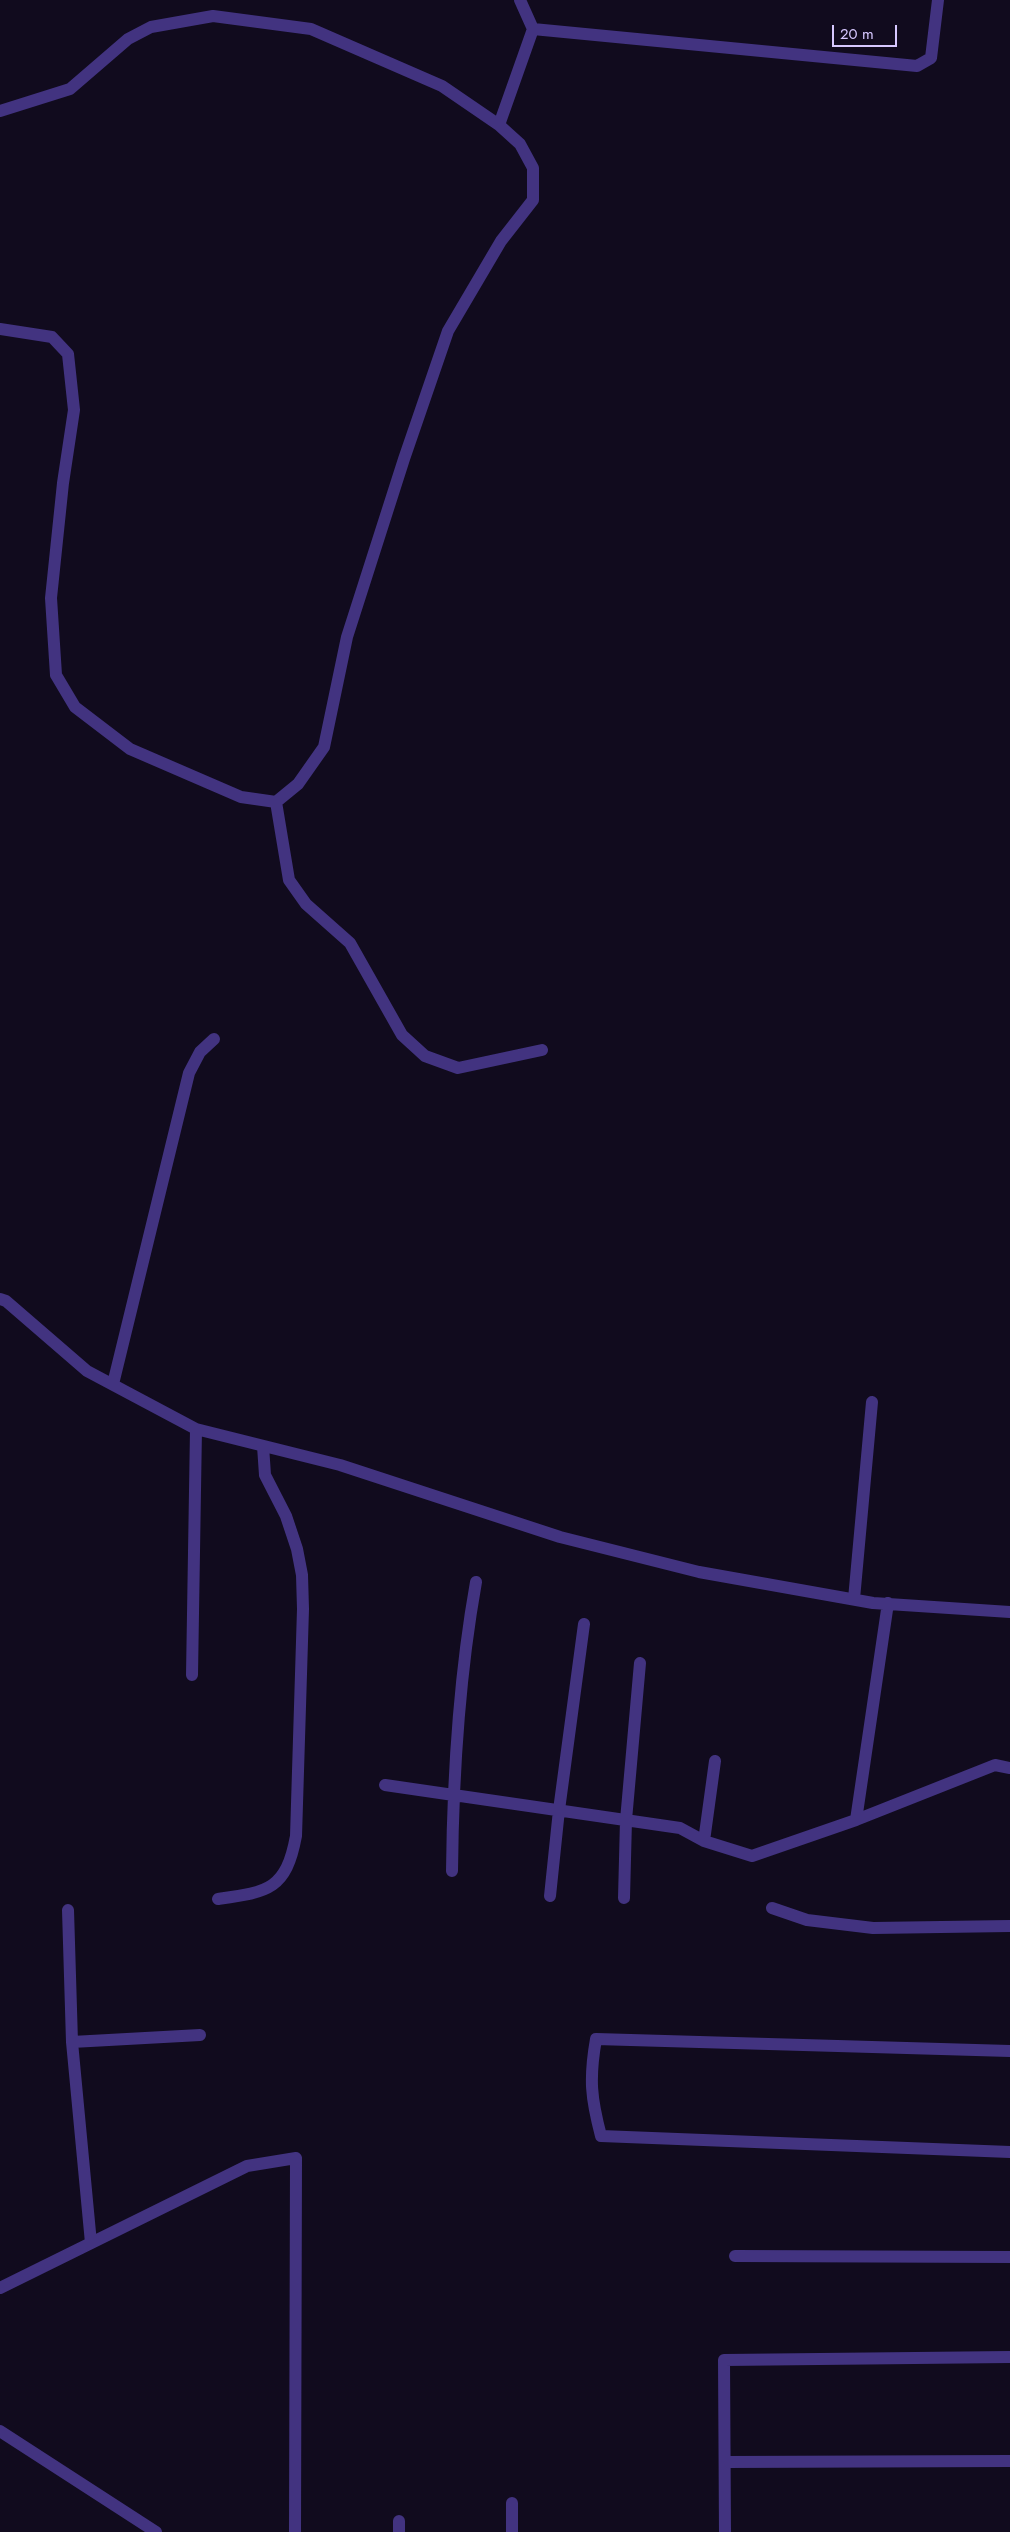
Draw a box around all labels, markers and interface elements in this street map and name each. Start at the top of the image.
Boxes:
scale bar [835,15,900,47]
text: 20 m [840,23,874,45]

